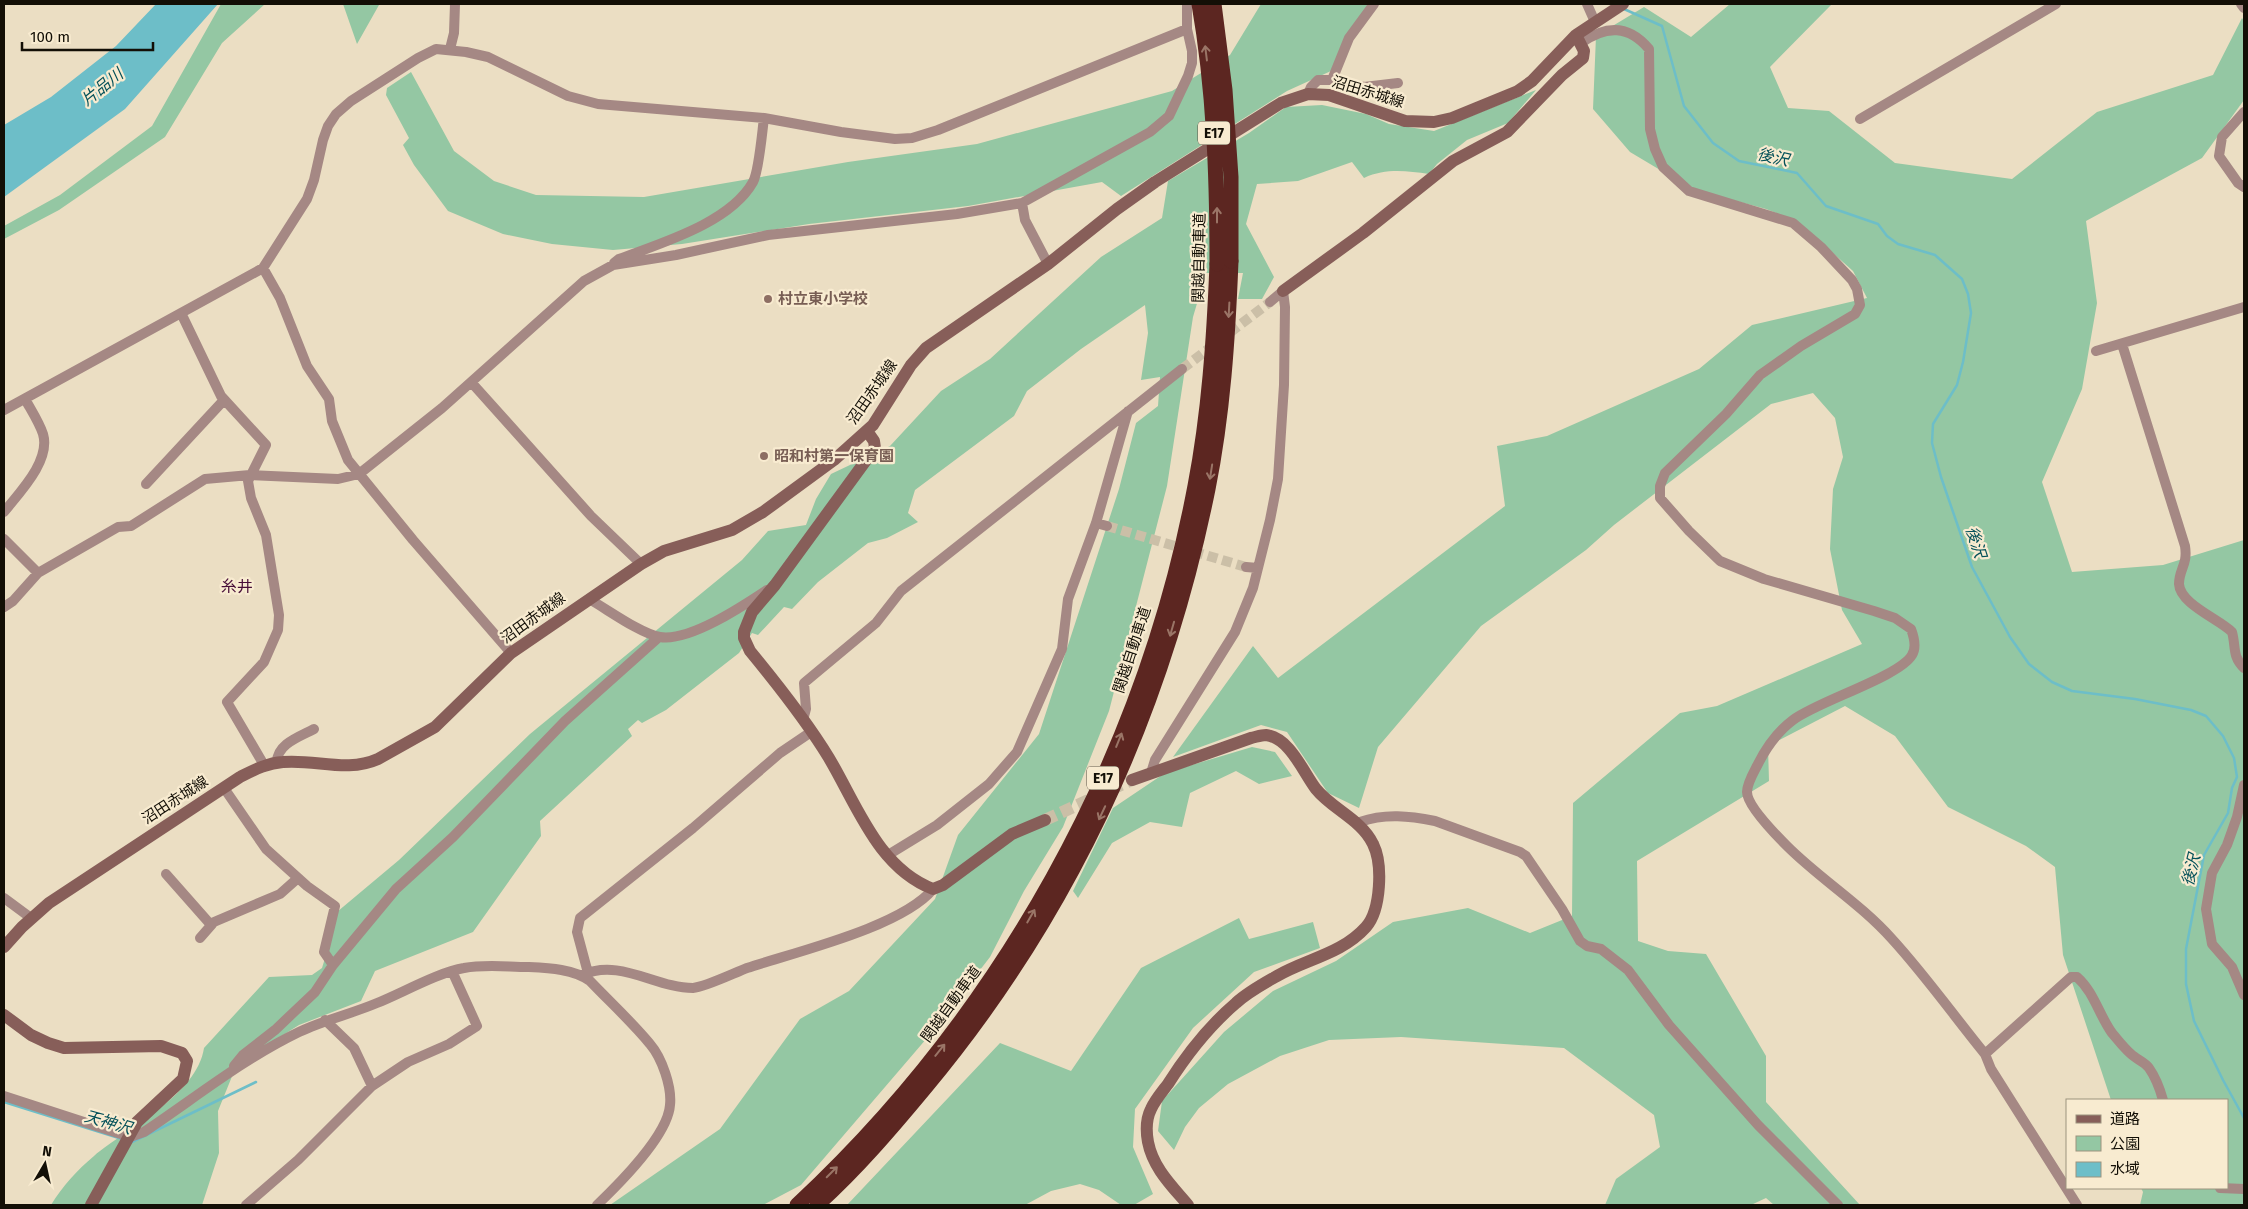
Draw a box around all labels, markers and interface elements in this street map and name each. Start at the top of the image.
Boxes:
scale bar [22,20,154,52]
text: 100 m [30,28,70,46]
one-way arrow [1201,45,1211,61]
water label: 片品川 [77,63,128,109]
street label: 沼田赤城線 [1329,72,1407,112]
road number: E17 [1198,122,1230,144]
water label: 後沢 [1755,144,1793,170]
one-way arrow [1212,207,1222,224]
street label: 関越自動車道 [1189,213,1209,303]
place label: 村立東小学校 [778,290,868,308]
marker: 村立東小学校 [762,293,774,305]
one-way arrow [1224,302,1234,318]
street label: 沼田赤城線 [843,356,901,428]
place label: 昭和村第一保育園 [774,447,894,465]
marker: 昭和村第一保育園 [758,450,770,462]
one-way arrow [1205,463,1215,479]
water label: 後沢 [1962,524,1991,562]
district label: 糸井 [221,577,253,596]
street label: 沼田赤城線 [497,589,569,647]
street label: 関越自動車道 [1110,604,1154,696]
one-way arrow [1167,621,1177,637]
one-way arrow [1116,732,1125,747]
road number: E17 [1087,766,1119,790]
street label: 沼田赤城線 [139,772,211,828]
one-way arrow [1096,806,1106,821]
water label: 後沢 [2178,850,2205,888]
one-way arrow [1026,908,1036,923]
street label: 関越自動車道 [917,962,985,1046]
one-way arrow [934,1044,945,1057]
legend [2066,1099,2228,1189]
water label: 天神沢 [82,1106,136,1138]
text: 道路 [2110,1110,2140,1128]
text: 公園 [2110,1135,2140,1153]
north arrow [20,1139,70,1189]
text: N [41,1143,53,1161]
text: 水域 [2110,1160,2140,1178]
one-way arrow [826,1165,838,1178]

